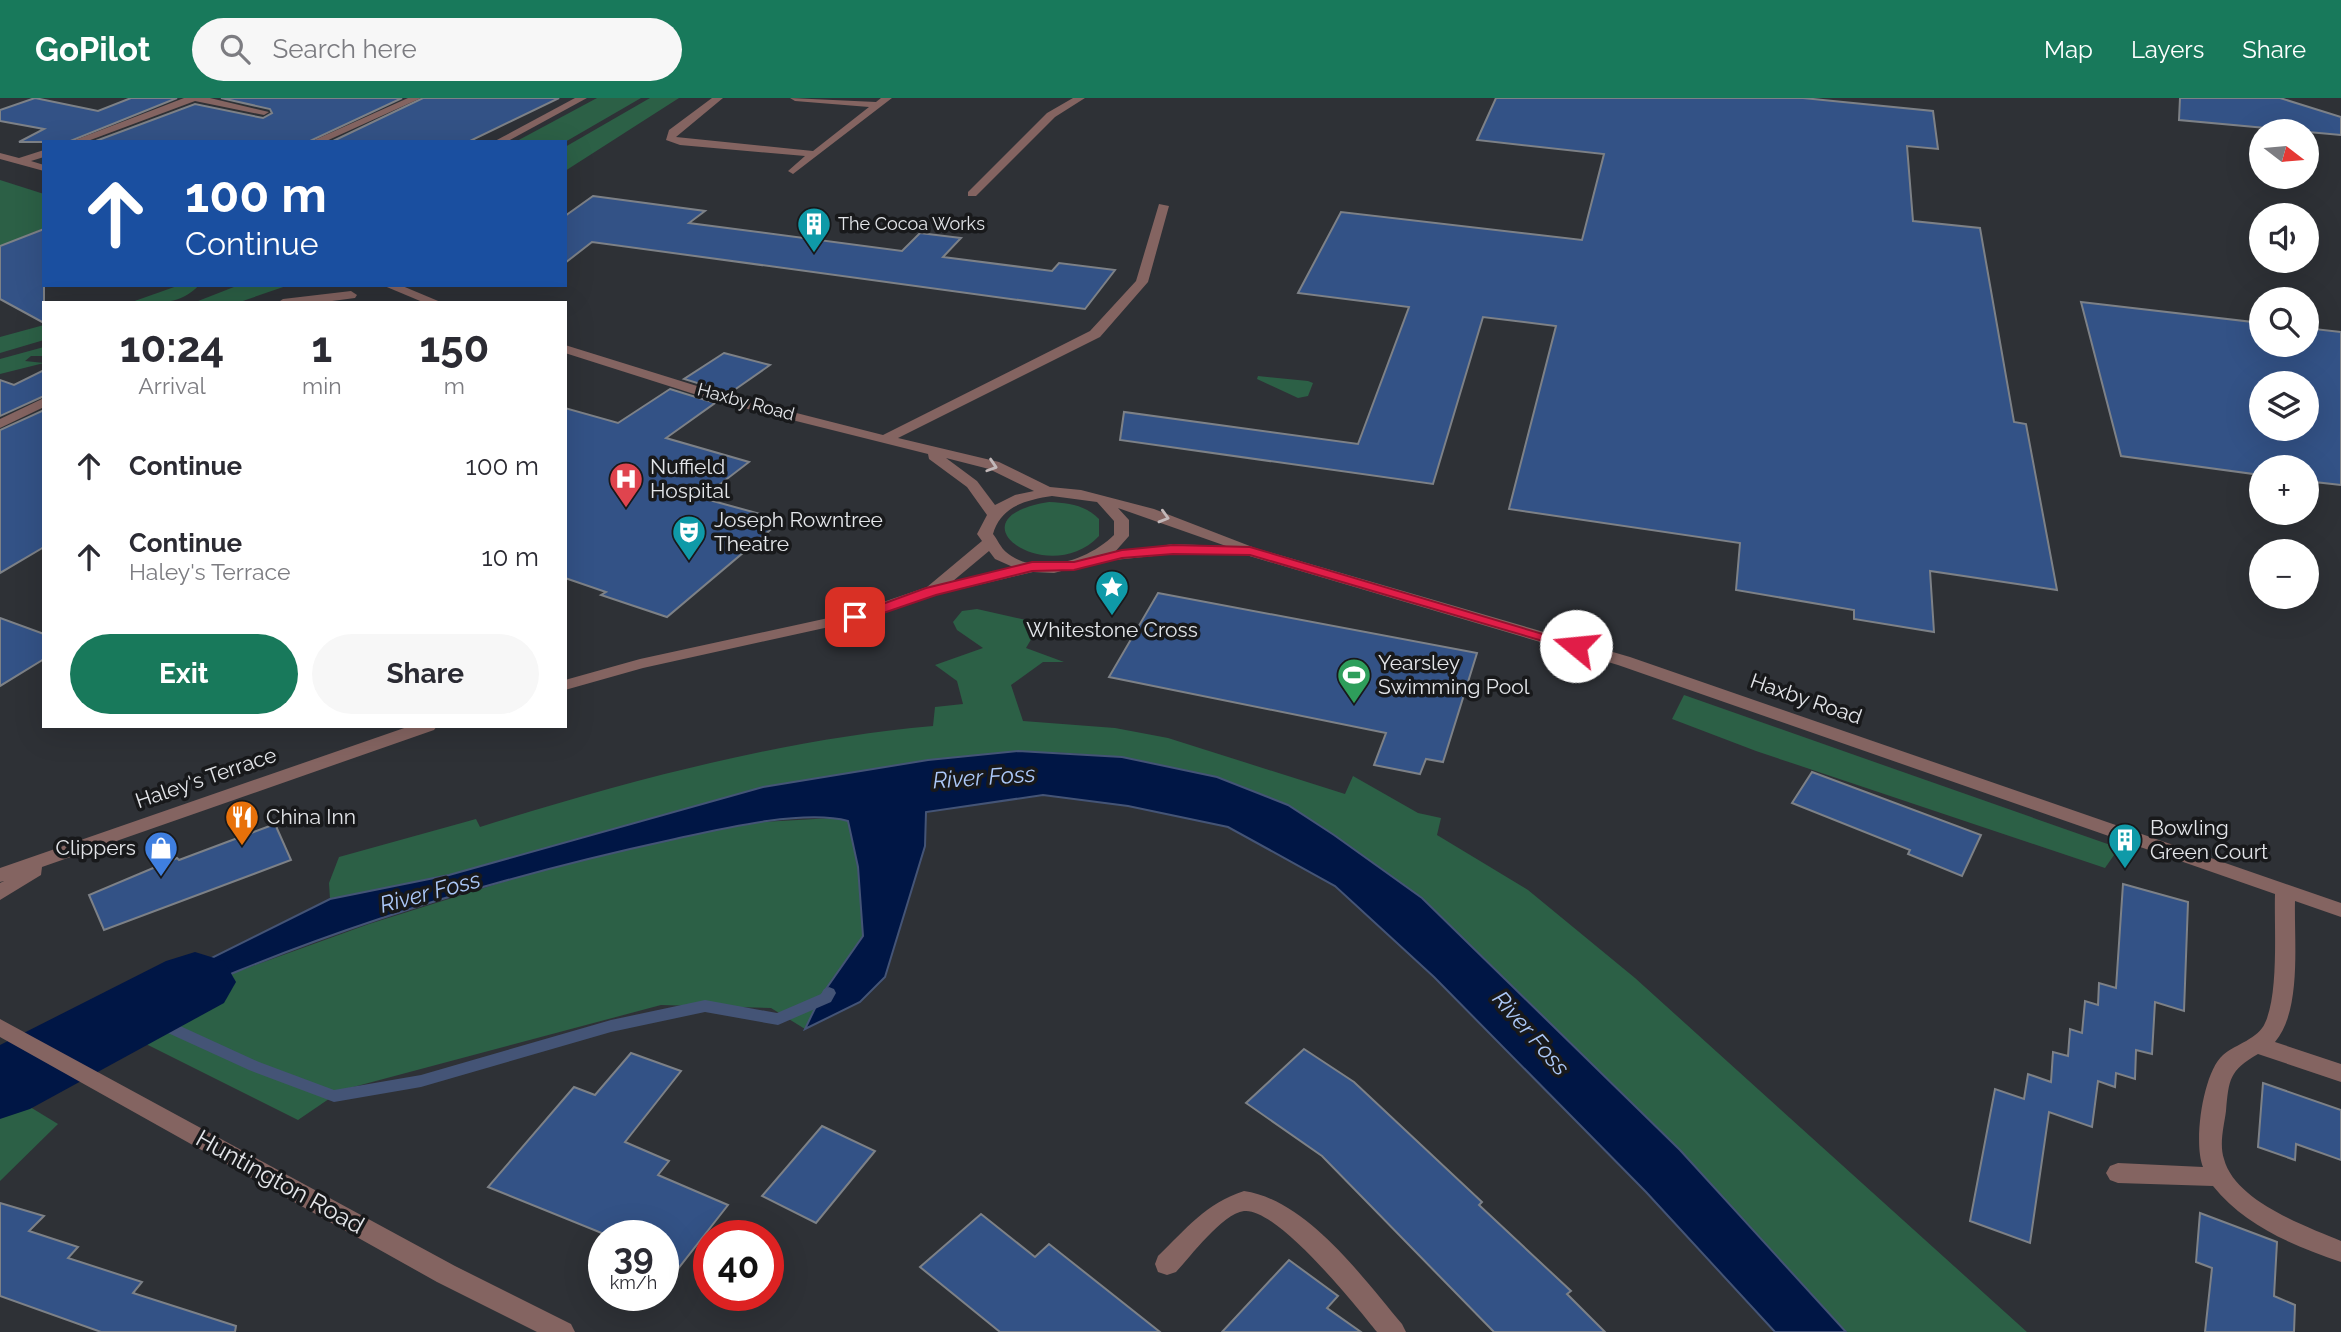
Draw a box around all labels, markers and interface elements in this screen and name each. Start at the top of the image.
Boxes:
search box [192,18,682,81]
text: GoPilot [35,30,150,69]
icon: search [216,30,254,68]
text: Search here [272,34,417,64]
text: Map [2044,35,2093,64]
text: Layers [2131,35,2204,64]
text: Share [2242,35,2306,64]
north arrow [2249,119,2319,189]
map controls [2249,119,2319,609]
text: 100 m [185,166,327,223]
icon: ahead [70,168,161,259]
button: sound [2249,203,2319,273]
building icon: The Cocoa Works [795,205,833,254]
place label: The Cocoa Works [838,213,985,234]
text: Continue [185,225,319,262]
button: search [2249,287,2319,357]
text: 10:24 [120,323,224,372]
text: 1 [312,323,332,372]
text: 150 [419,323,489,372]
button: layers [2249,371,2319,441]
text: Arrival [138,372,206,399]
text: min [302,372,342,399]
text: m [444,372,465,399]
street label: Haxby Road [695,378,797,425]
icon: ahead [70,447,108,485]
text: Continue [129,451,242,481]
text: 100 m [466,451,539,481]
place label: Nuffield Hospital [650,454,730,503]
button: + [2249,455,2319,525]
one-way arrow [986,457,998,472]
hospital icon: Nuffield Hospital [607,460,645,509]
place label: Joseph Rowntree Theatre [714,507,883,556]
one-way arrow [1157,509,1169,523]
theatre icon: Joseph Rowntree Theatre [670,513,708,562]
text: Continue [129,528,242,558]
icon: ahead [70,538,108,576]
button: − [2249,539,2319,609]
text: 10 m [481,542,539,572]
text: Haley's Terrace [129,558,291,585]
place icon: Whitestone Cross [1093,568,1131,617]
pin [825,587,885,647]
icon: arrive [836,598,874,636]
position arrow [1539,609,1613,683]
place label: Whitestone Cross [1026,617,1198,642]
button: Exit [70,634,298,714]
button: Share [312,634,539,714]
place label: Yearsley Swimming Pool [1378,650,1530,699]
sports icon: Yearsley Swimming Pool [1335,656,1373,705]
street label: Haxby Road [1747,668,1865,729]
street label: Haley's Terrace [132,742,280,813]
water label: River Foss [932,759,1036,794]
restaurant icon: China Inn [223,798,261,847]
place label: China Inn [266,804,356,829]
place label: Bowling Green Court [2150,815,2268,864]
building icon: Bowling Green Court [2106,821,2144,870]
shop icon: Clippers [142,829,180,878]
place label: Clippers [56,835,136,860]
water label: River Foss [377,865,483,918]
water label: River Foss [1487,985,1575,1081]
street label: Huntington Road [191,1123,369,1240]
speed limit sign: 40 [693,1220,784,1311]
text: 39 [613,1236,654,1277]
text: km/h [610,1272,657,1293]

